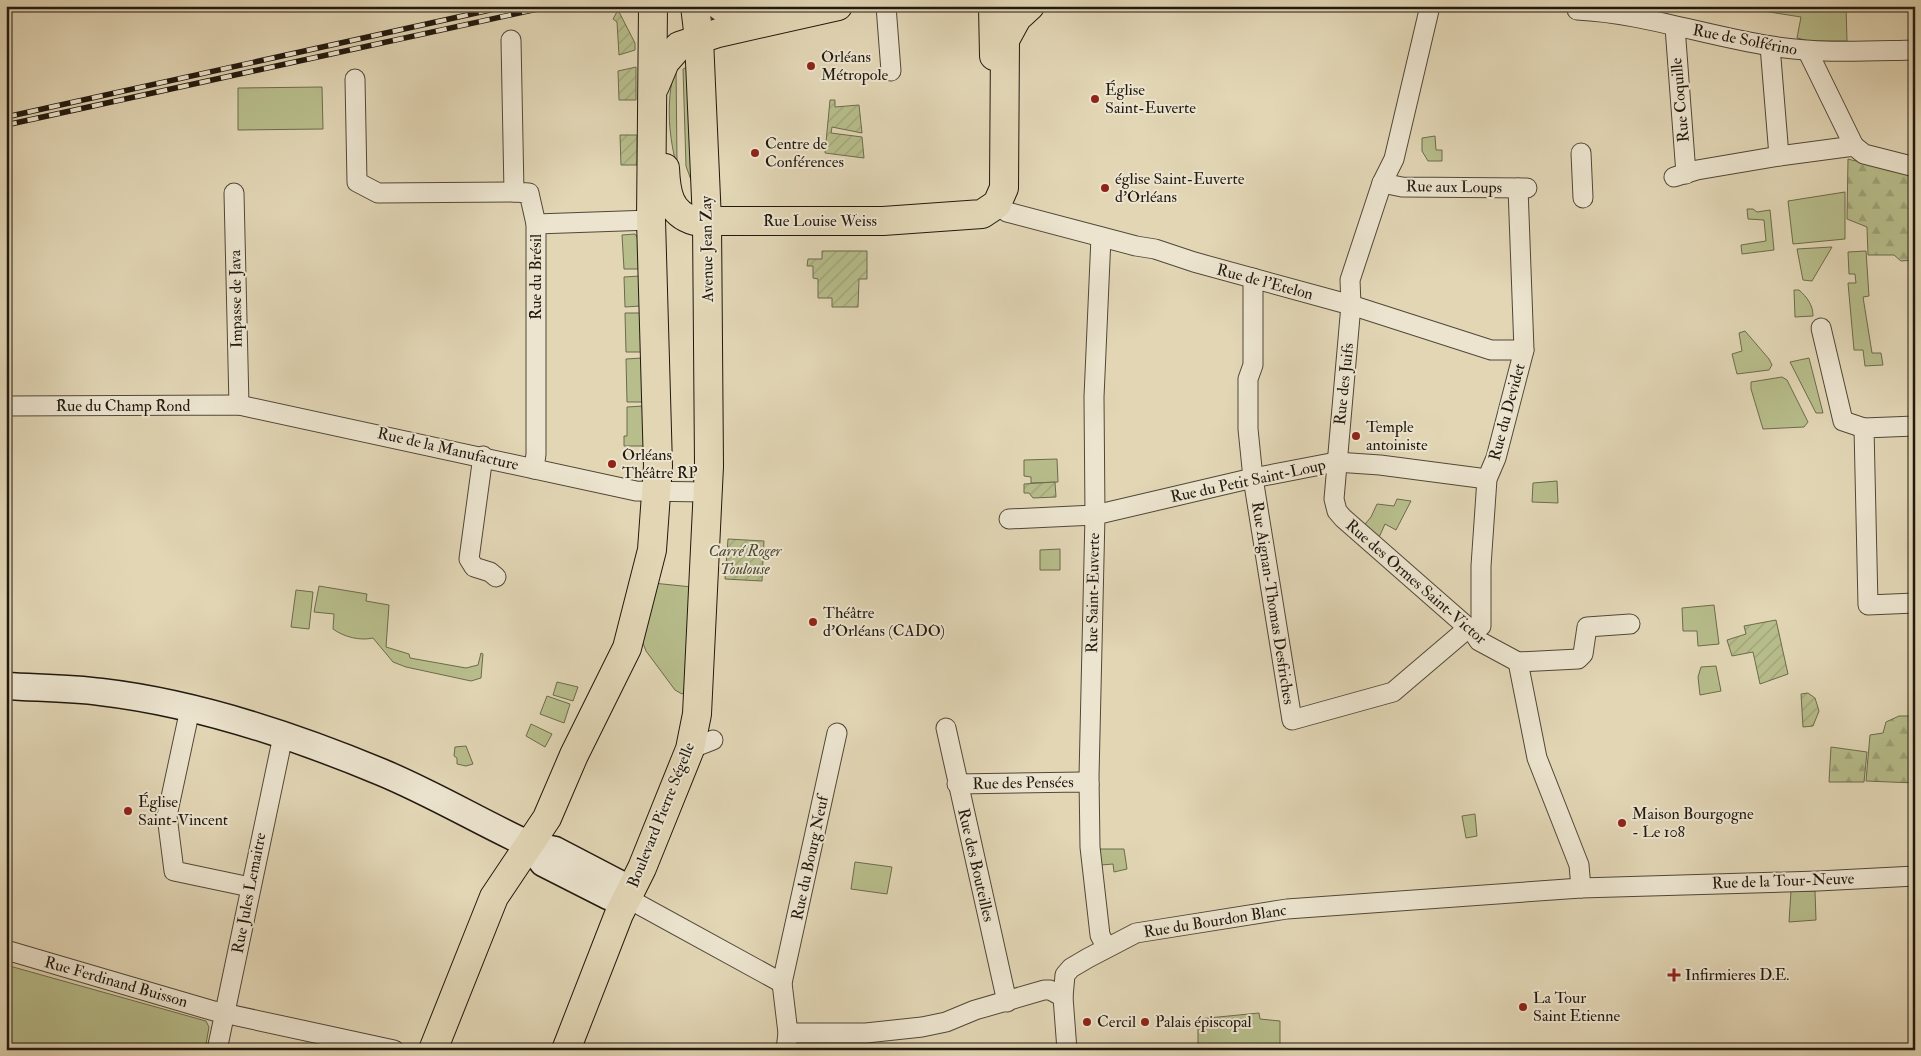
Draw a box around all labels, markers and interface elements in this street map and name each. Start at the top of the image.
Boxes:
street label: Rue de Solférino [1691,20,1799,60]
place label: Orléans Métropole [821,47,888,86]
street label: Rue Coquille [1666,57,1694,143]
marker: Orléans Métropole [805,60,817,72]
place label: Église Saint-Euverte [1105,79,1196,118]
marker: Église Saint-Euverte [1089,93,1101,105]
place label: Centre de Conférences [765,134,844,172]
marker: Centre de Conférences [749,147,761,159]
place label: église Saint-Euverte d'Orléans [1115,169,1245,207]
street label: Rue aux Loups [1406,176,1502,199]
marker: église Saint-Euverte d'Orléans [1099,182,1111,194]
street label: Avenue Jean Zay [696,195,719,303]
street label: Rue Louise Weiss [763,211,877,231]
street label: Rue du Brésil [526,234,546,320]
street label: Impasse de Java [225,249,248,348]
street label: Rue de l'Etelon [1215,260,1315,304]
street label: Rue des Juifs [1330,342,1359,426]
street label: Rue du Devidet [1484,361,1530,463]
street label: Rue du Champ Rond [56,396,190,417]
place label: Temple antoiniste [1366,417,1428,455]
street label: Rue de la Manufacture [375,423,521,475]
marker: Temple antoiniste [1350,430,1362,442]
place label: Orléans Théâtre RP [622,445,698,483]
street label: Rue du Petit Saint-Loup [1169,455,1328,508]
marker: Orléans Théâtre RP [606,458,618,470]
street label: Rue Aignan-Thomas Desfriches [1247,500,1299,706]
street label: Rue des Ormes Saint-Victor [1341,515,1491,649]
street label: Rue Saint-Euverte [1082,532,1104,653]
park label: Carré Roger Toulouse [709,541,783,579]
place label: Théâtre d'Orléans (CADO) [823,603,945,641]
marker: Théâtre d'Orléans (CADO) [807,616,819,628]
street label: Boulevard Pierre Ségelle [623,739,699,891]
street label: Rue des Pensées [972,772,1074,794]
place label: Église Saint-Vincent [138,791,228,830]
street label: Rue du Bourg Neuf [787,791,834,922]
place label: Maison Bourgogne - Le 108 [1632,804,1754,842]
marker: Église Saint-Vincent [122,805,134,817]
street label: Rue des Bouteilles [953,806,999,924]
marker: Maison Bourgogne - Le 108 [1616,817,1628,829]
street label: Rue Jules Lemaitre [227,830,272,955]
street label: Rue de la Tour-Neuve [1711,869,1855,893]
street label: Rue du Bourdon Blanc [1142,900,1288,942]
street label: Rue Ferdinand Buisson [42,952,190,1012]
place label: Infirmieres D.E. [1685,965,1789,985]
marker: Infirmieres D.E. [1667,968,1681,982]
place label: La Tour Saint Etienne [1533,988,1621,1026]
marker: La Tour Saint Etienne [1517,1001,1529,1013]
place label: Cercil [1097,1012,1136,1032]
place label: Palais épiscopal [1155,1012,1252,1033]
marker: Cercil [1081,1016,1093,1028]
marker: Palais épiscopal [1139,1016,1151,1028]

